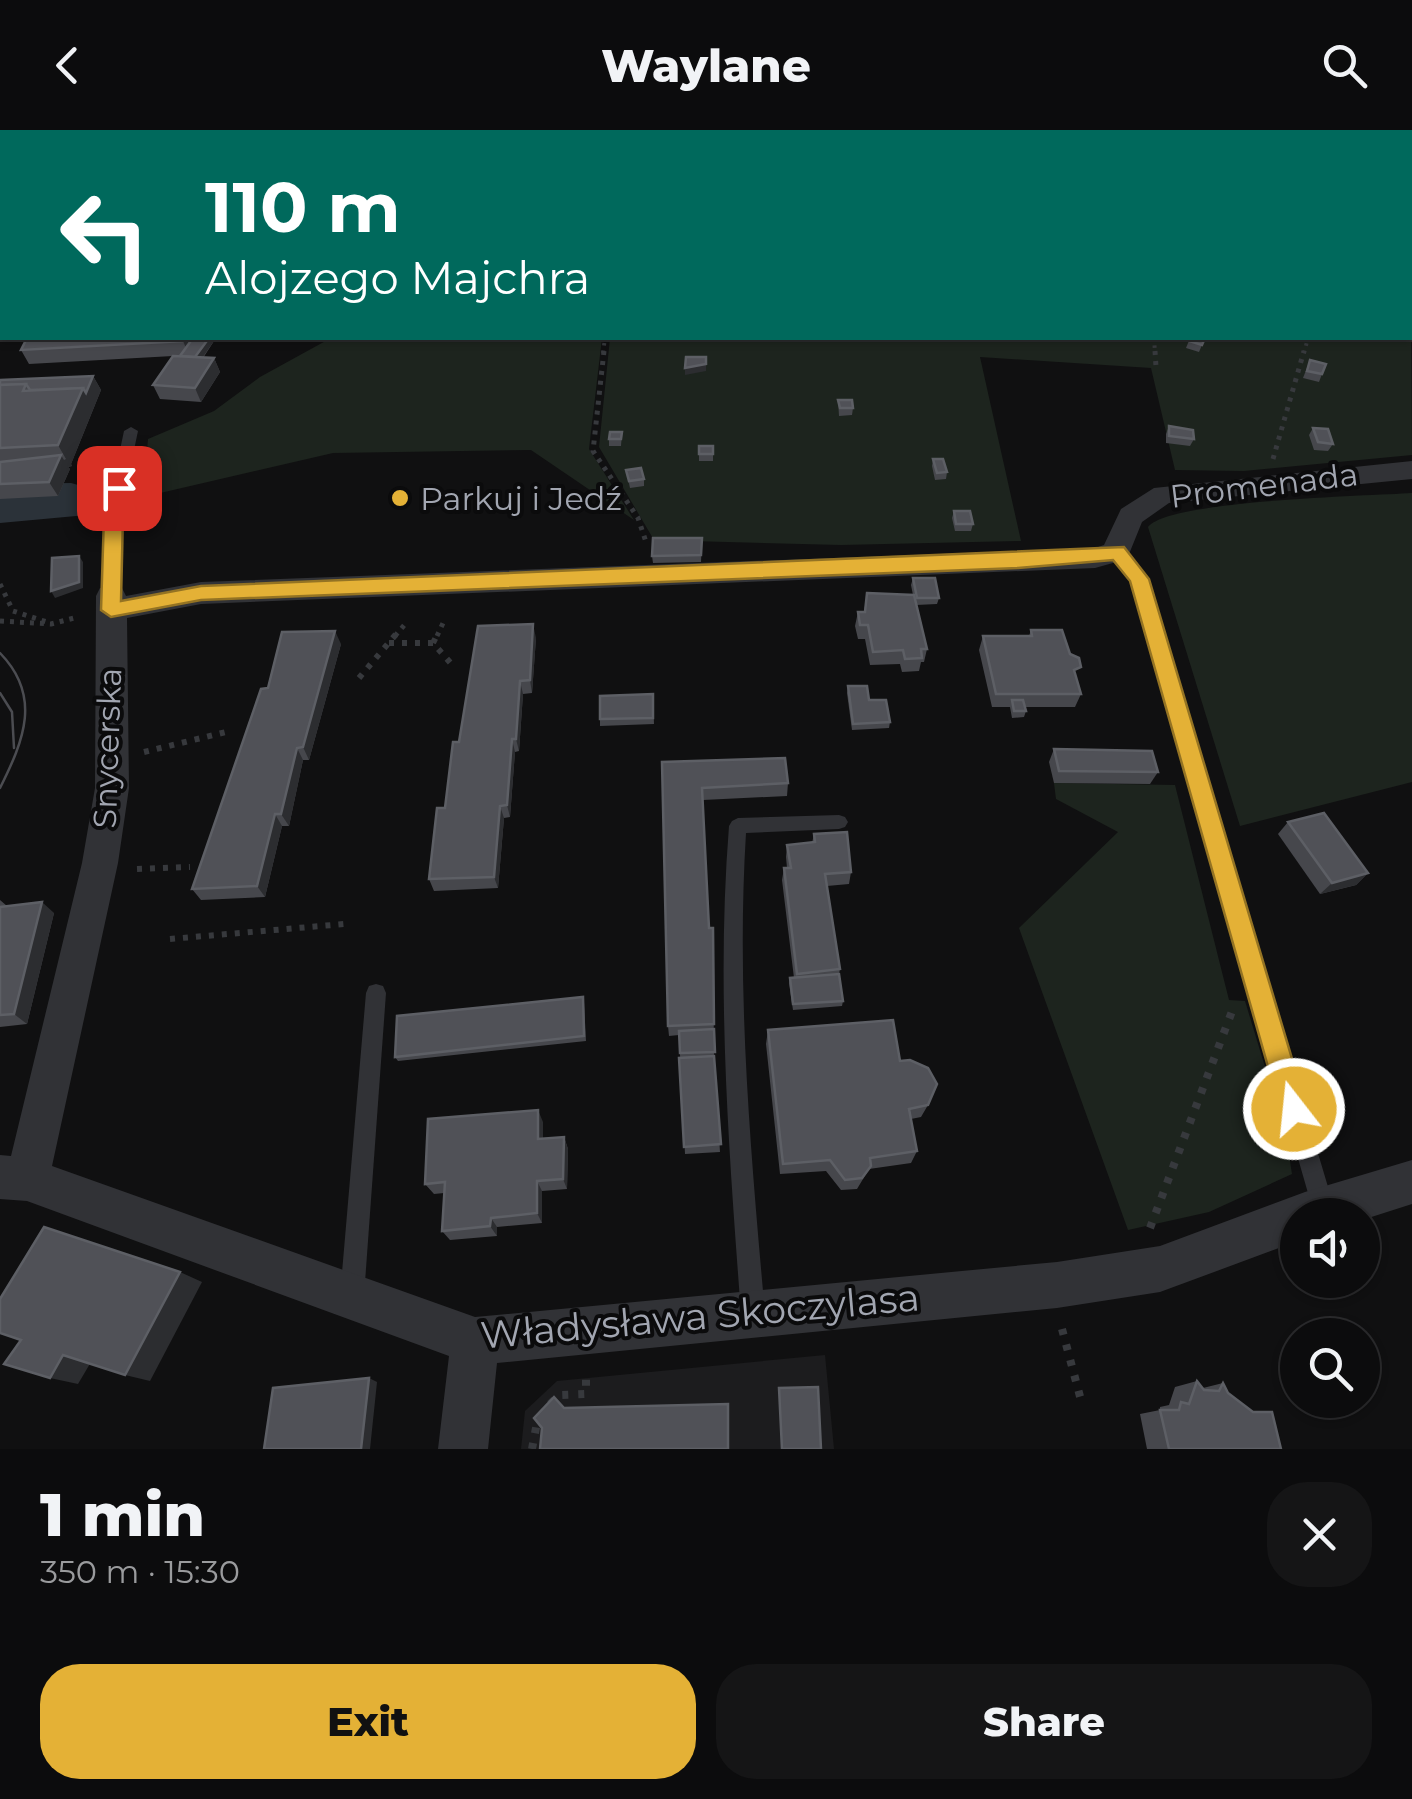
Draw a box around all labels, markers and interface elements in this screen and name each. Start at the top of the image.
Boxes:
icon: back [40,38,95,93]
text: Waylane [601,38,811,93]
icon: search [1317,38,1372,93]
text: 110 m [205,164,401,250]
icon: left [40,170,170,300]
text: Alojzego Majchra [205,250,590,305]
pin [77,446,162,531]
street label: Promenada [1168,454,1360,516]
icon: arrive [92,461,147,516]
place label: Parkuj i Jedź [420,479,622,518]
marker: Parkuj i Jedź [389,487,411,509]
street label: Snycerska [85,667,129,829]
position arrow [1242,1057,1346,1161]
map controls [1280,1198,1380,1418]
button: sound [1280,1198,1380,1298]
street label: Władysława Skoczylasa [478,1273,922,1359]
button: search [1280,1318,1380,1418]
text: 1 min [40,1478,205,1551]
button: close [1267,1482,1372,1587]
text: 350 m · 15:30 [40,1552,240,1591]
button: Exit [40,1664,696,1779]
button: Share [716,1664,1372,1779]

